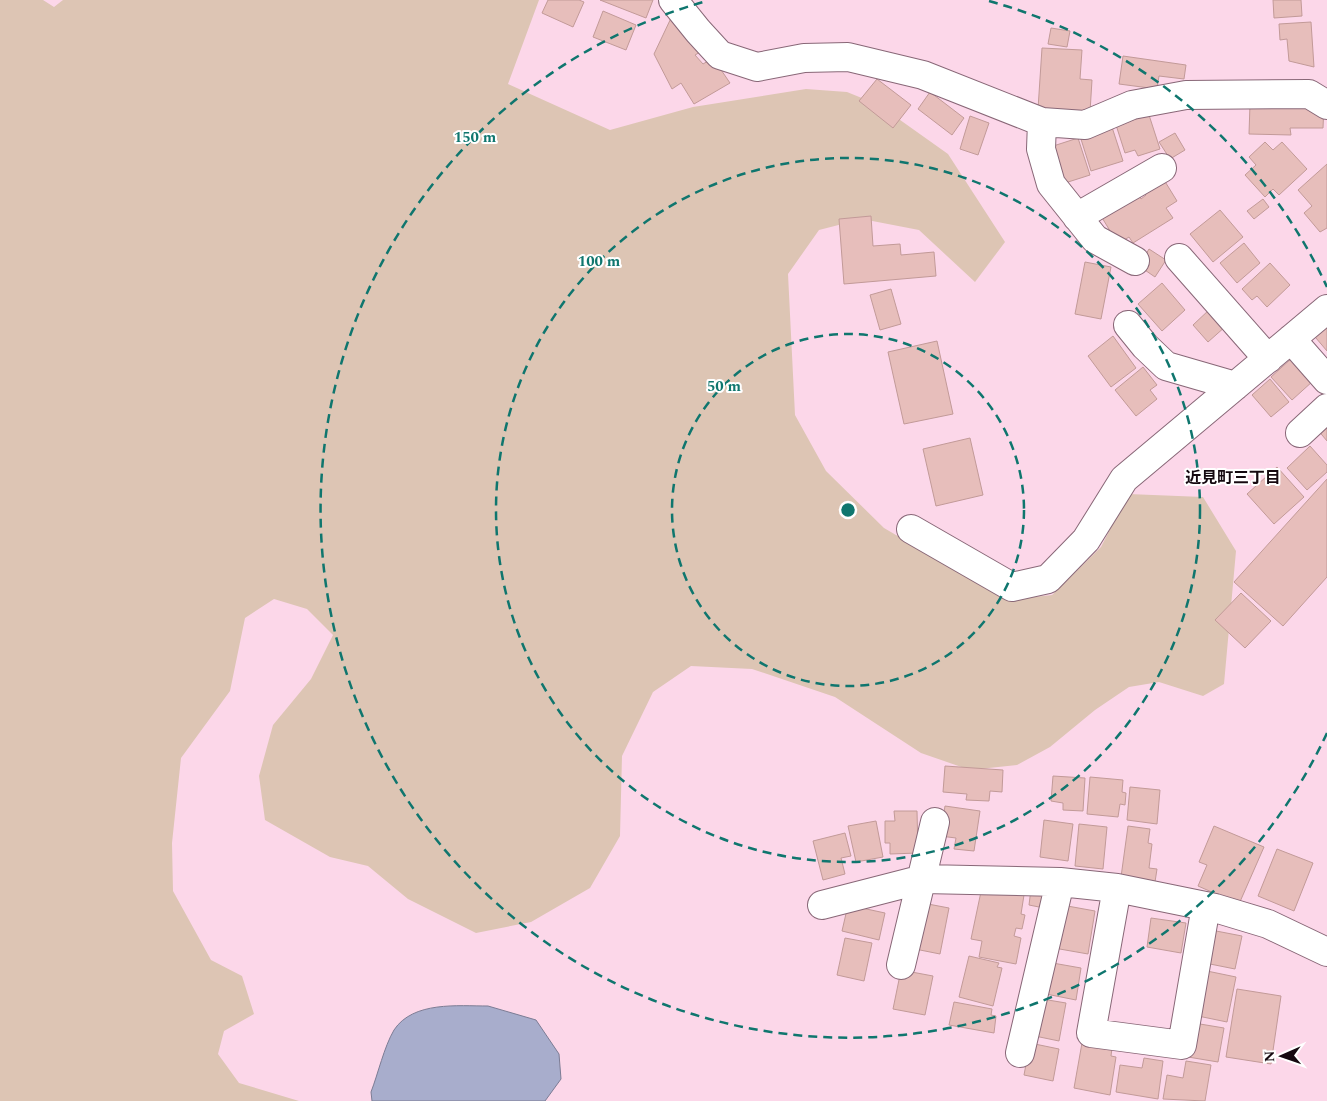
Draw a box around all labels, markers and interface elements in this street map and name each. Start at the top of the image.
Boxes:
text: 150 m [454,126,497,149]
text: 100 m [578,250,621,273]
text: 50 m [707,375,742,398]
district label: 近見町三丁目 [1185,466,1281,490]
centre of rings [839,501,857,519]
north arrow [1257,1031,1307,1081]
text: N [1259,1050,1280,1063]

